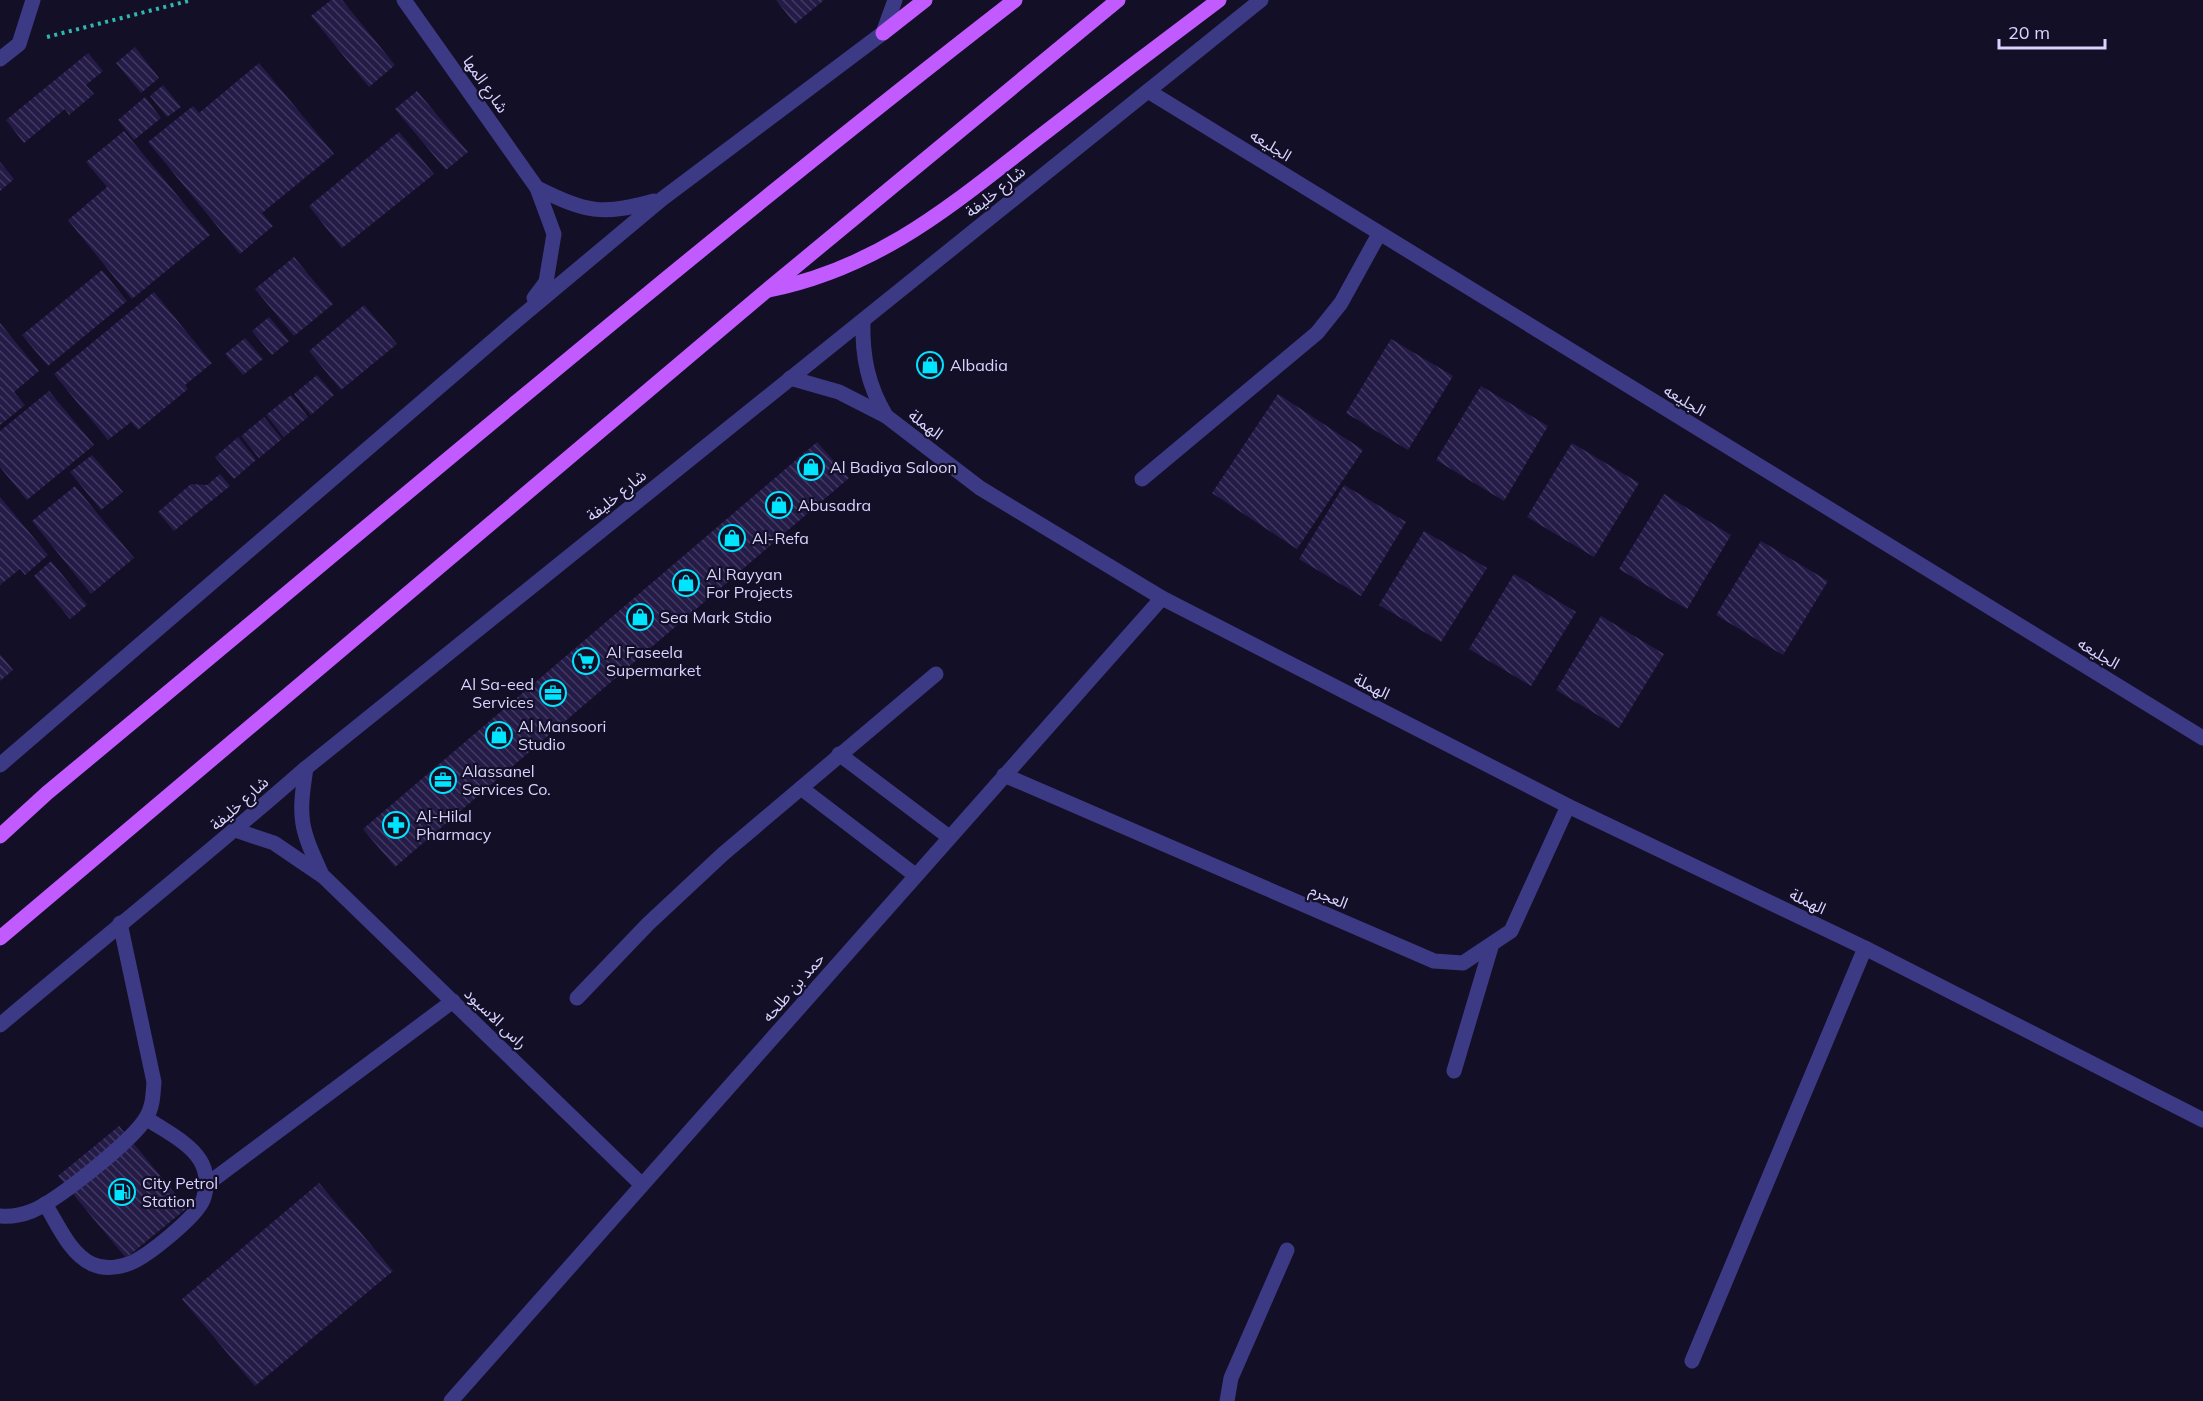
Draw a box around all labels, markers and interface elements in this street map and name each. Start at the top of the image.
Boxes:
scale bar [1999,12,2106,50]
text: 20 m [2008,21,2050,44]
street label: شارع المها [457,51,513,118]
street label: الجليعه [1247,125,1295,165]
street label: شارع خليفة [961,161,1031,224]
shop icon: Albadia [915,350,945,380]
place label: Albadia [950,355,1008,375]
street label: الجليعه [1661,380,1709,420]
street label: الهملة [905,405,947,443]
shop icon: Al Badiya Saloon [796,452,826,482]
place label: Al Badiya Saloon [830,457,957,477]
street label: شارع خليفة [582,465,652,528]
shop icon: Abusadra [764,490,794,520]
place label: Abusadra [798,495,871,515]
shop icon: Al-Refa [717,523,747,553]
place label: Al-Refa [752,528,809,548]
place label: Al Rayyan For Projects [706,564,793,602]
shop icon: Al Rayyan For Projects [671,568,701,598]
shop icon: Sea Mark Stdio [625,602,655,632]
place label: Sea Mark Stdio [660,607,772,627]
street label: الجليعه [2075,633,2123,673]
place label: Al Faseela Supermarket [606,642,702,680]
supermarket icon: Al Faseela Supermarket [571,646,601,676]
street label: الهملة [1351,668,1393,704]
place label: Al Sa-eed Services [461,674,534,712]
office icon: Al Sa-eed Services [538,678,568,708]
place label: Al Mansoori Studio [518,716,606,754]
shop icon: Al Mansoori Studio [484,720,514,750]
place label: Alassanel Services Co. [462,761,551,799]
office icon: Alassanel Services Co. [428,765,458,795]
street label: شارع خليفة [206,772,274,836]
place label: Al-Hilal Pharmacy [416,806,492,844]
pharmacy icon: Al-Hilal Pharmacy [381,810,411,840]
street label: العجرم [1306,879,1351,916]
street label: الهملة [1787,884,1829,918]
street label: حمد بن طلحه [758,948,828,1026]
street label: راس الاسيود [460,983,532,1053]
place label: City Petrol Station [142,1173,218,1211]
fuel station icon: City Petrol Station [107,1177,137,1207]

